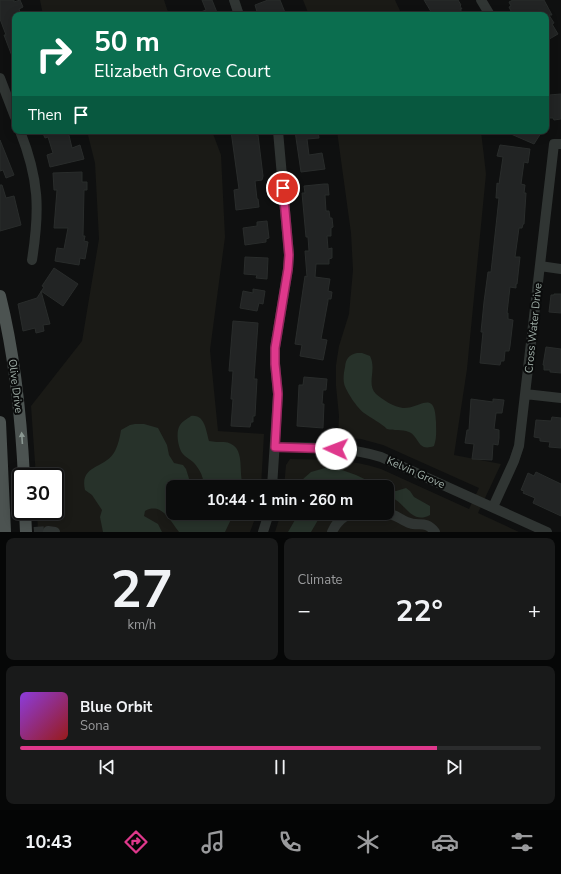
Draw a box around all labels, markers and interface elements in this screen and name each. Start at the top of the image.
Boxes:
text: 50 m [94,23,160,61]
icon: right [28,28,80,80]
text: Elizabeth Grove Court [94,59,270,83]
icon: arrive [70,104,92,126]
text: Then [28,105,62,125]
pin [266,171,300,205]
icon: arrive [272,177,294,199]
street label: Cross Water Drive [521,282,546,374]
street label: Olive Drive [5,358,26,414]
position arrow [315,428,357,470]
one-way arrow [18,432,25,444]
street label: Kelvin Grove [384,453,447,492]
speed limit sign: 30 [12,468,64,520]
text: 10:44 · 1 min · 260 m [207,490,353,510]
text: 27 [111,554,173,625]
text: Climate [298,571,343,589]
text: 22° [396,591,443,632]
text: − [298,596,311,626]
text: + [528,596,541,626]
text: km/h [127,616,156,634]
text: Blue Orbit [80,697,152,717]
text: Sona [80,717,110,735]
icon: previous [96,756,118,778]
icon: pause [269,756,291,778]
icon: next [443,756,465,778]
icon: directions [122,828,150,856]
icon: music [199,828,227,856]
icon: phone [276,828,304,856]
icon: climate [354,828,382,856]
icon: car [431,828,459,856]
icon: filters [508,828,536,856]
text: 10:43 [25,830,72,854]

